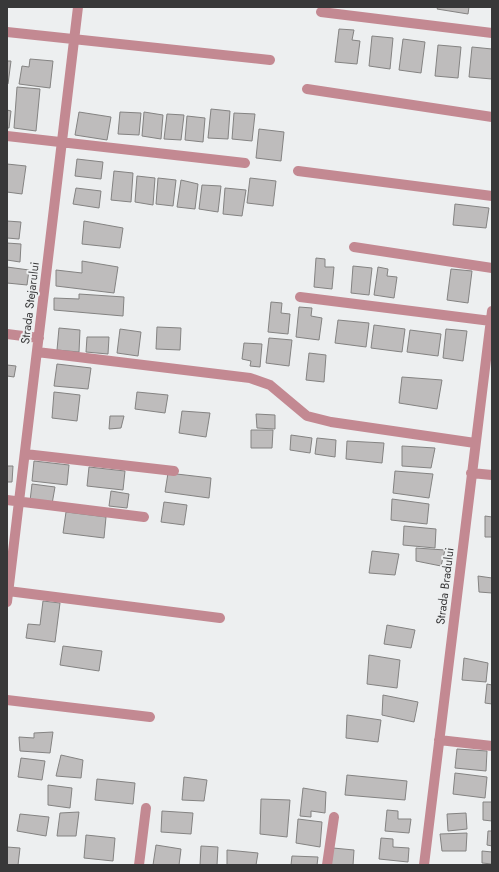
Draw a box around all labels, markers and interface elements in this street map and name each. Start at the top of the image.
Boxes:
street label: Strada Stejarului [16,261,44,345]
street label: Strada Bradului [431,546,459,626]

